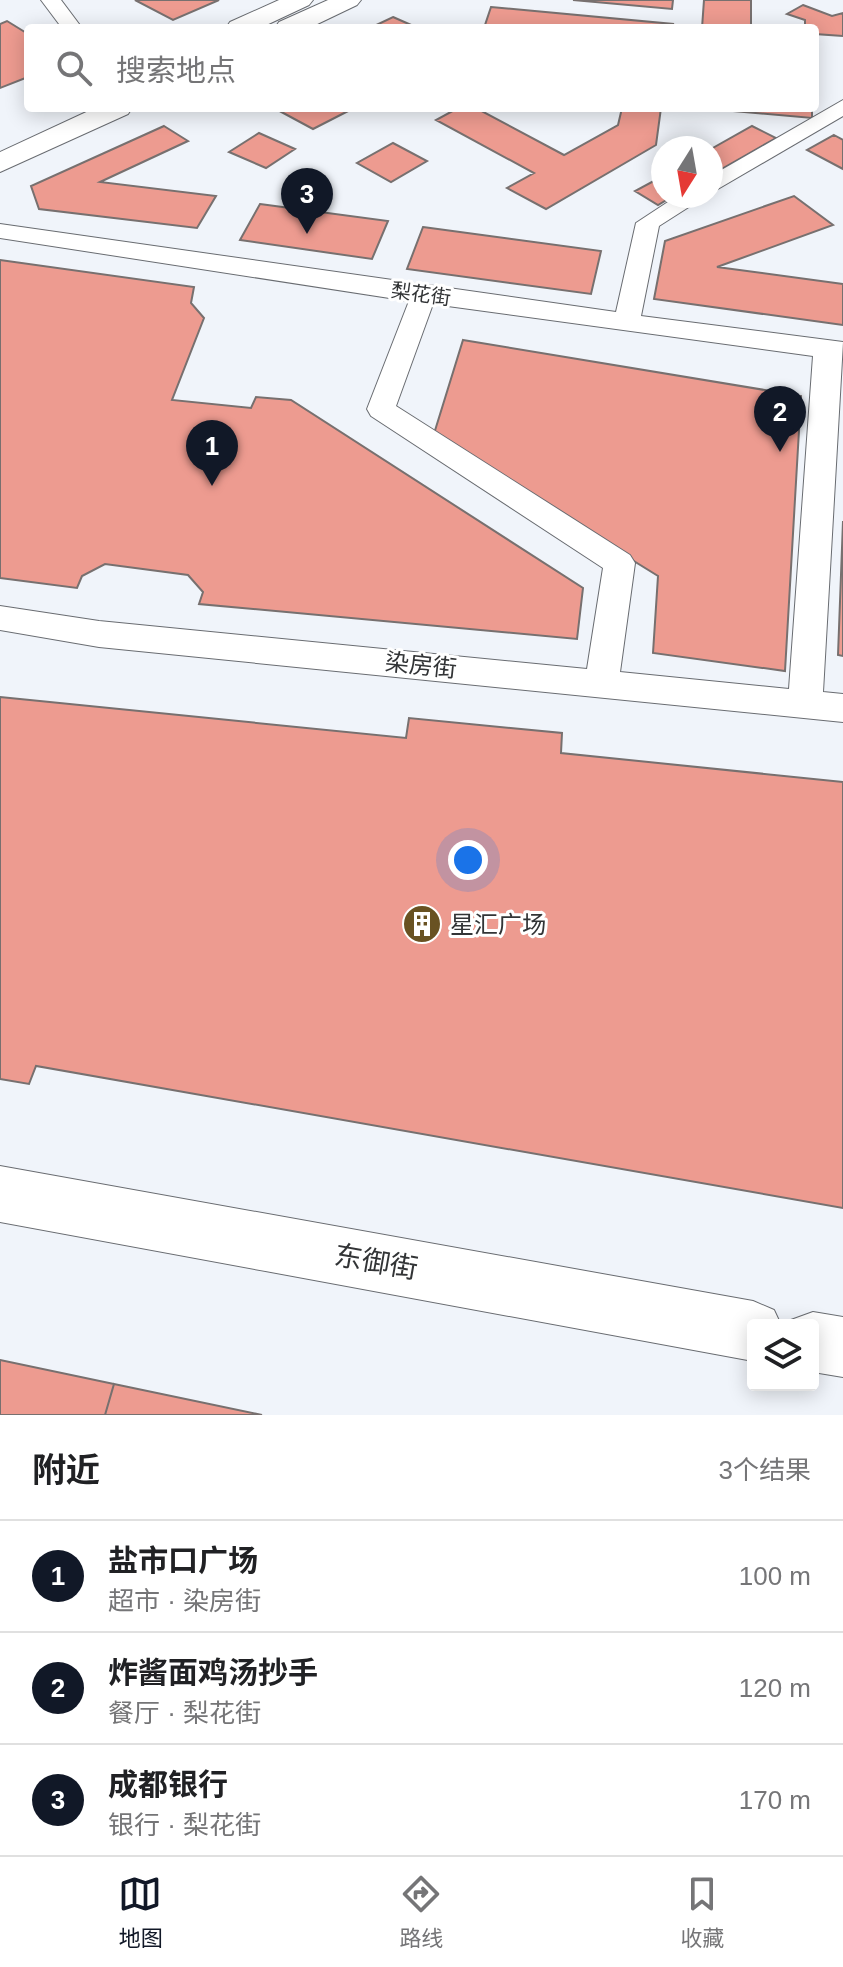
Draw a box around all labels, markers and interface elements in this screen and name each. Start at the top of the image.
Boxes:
search box [24,24,819,112]
icon: search [52,46,96,90]
text: 搜索地点 [116,54,236,87]
north arrow [651,136,723,208]
pin: 3 [281,168,333,234]
street label: 梨花街 [390,279,452,309]
pin: 2 [754,386,806,452]
pin: 1 [186,420,238,486]
street label: 染房街 [384,648,458,682]
your location [448,840,488,880]
building icon: 星汇广场 [401,903,443,945]
place label: 星汇广场 [450,911,546,938]
street label: 东御街 [332,1239,420,1285]
map controls [747,1319,819,1391]
button: layers [747,1319,819,1391]
text: 附近 [32,1451,100,1489]
text: 3个结果 [719,1455,811,1485]
text: 盐市口广场 [108,1544,258,1577]
text: 1 [51,1561,65,1591]
text: 100 m [739,1561,811,1591]
text: 超市 · 染房街 [108,1586,261,1616]
text: 炸酱面鸡汤抄手 [108,1656,318,1689]
text: 2 [51,1673,65,1703]
text: 120 m [739,1673,811,1703]
text: 餐厅 · 梨花街 [108,1698,261,1728]
text: 成都银行 [108,1768,228,1801]
text: 3 [51,1785,65,1815]
text: 170 m [739,1785,811,1815]
text: 银行 · 梨花街 [108,1810,261,1840]
tab: 地图 [118,1872,163,1952]
tab: 路线 [399,1872,444,1952]
tab: 收藏 [680,1872,725,1952]

